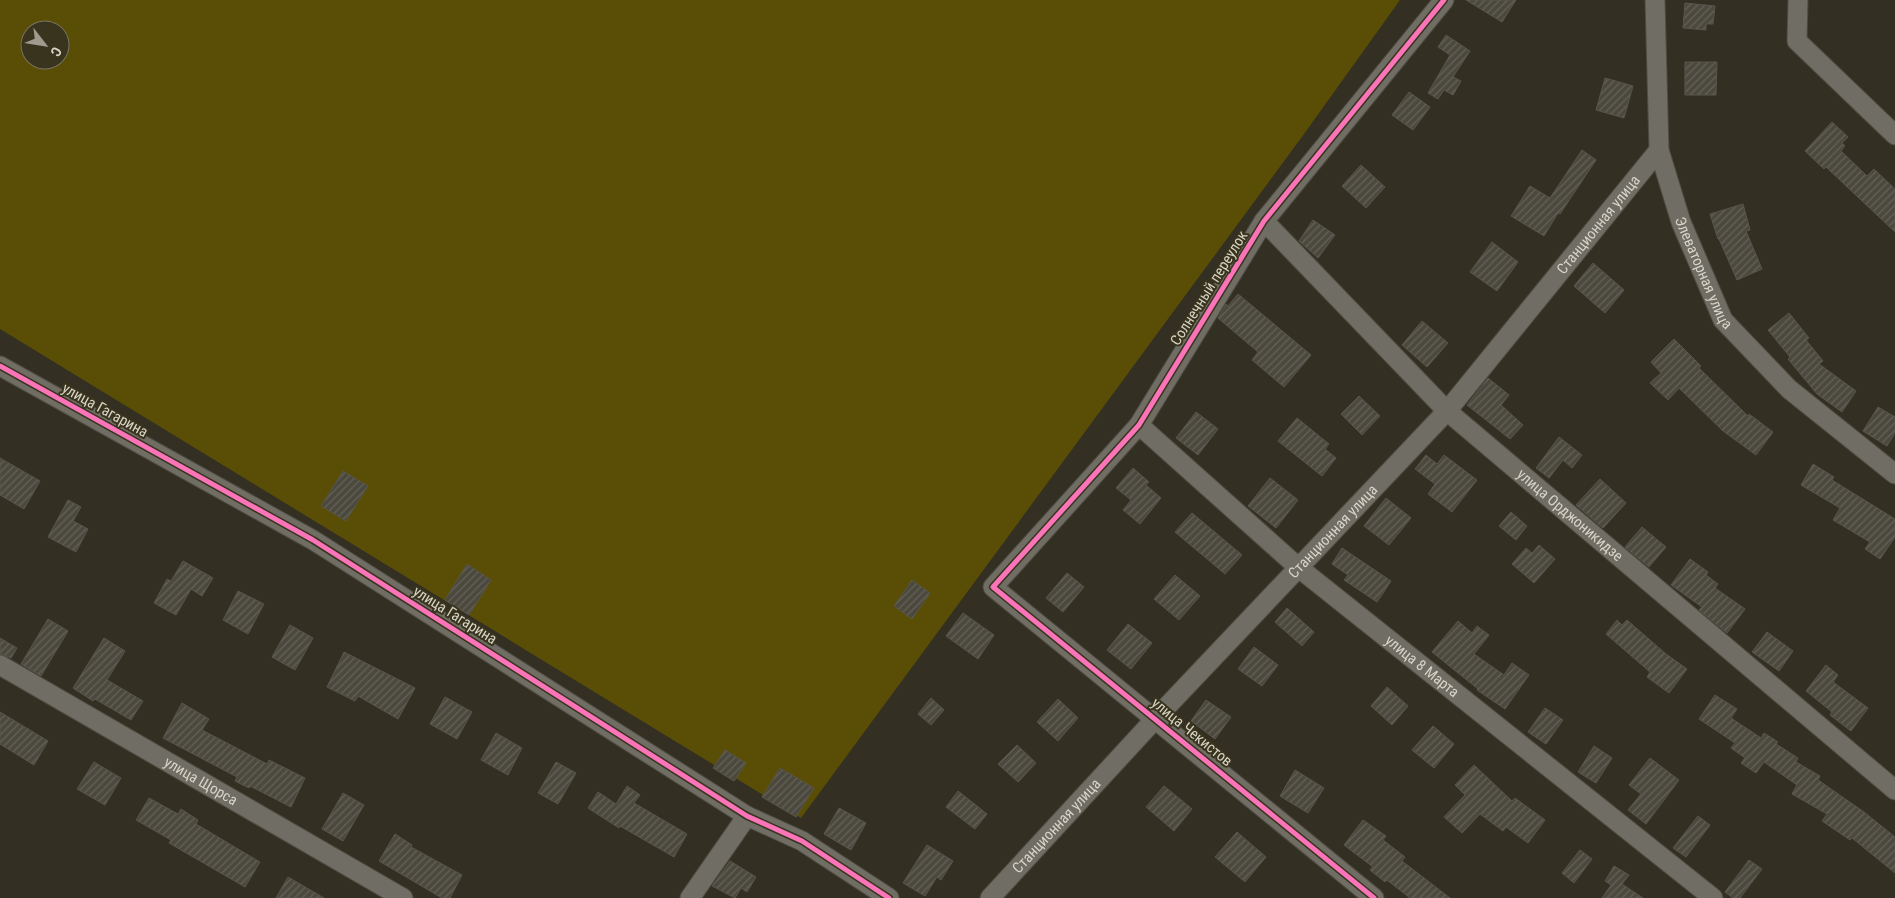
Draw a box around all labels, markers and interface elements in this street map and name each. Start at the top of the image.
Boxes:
north arrow [20,20,70,70]
text: С [47,44,65,59]
street label: Станционная улица [1553,172,1644,278]
street label: Элеваторная улица [1671,215,1736,333]
street label: Солнечный переулок [1166,227,1252,349]
street label: улица Гагарина [59,379,151,441]
street label: улица Орджоникидзе [1513,465,1627,565]
street label: Станционная улица [1284,481,1381,582]
street label: улица Гагарина [410,582,500,648]
street label: улица 8 Марта [1382,631,1463,701]
street label: улица Чекистов [1148,694,1236,770]
street label: улица Щорса [161,753,241,809]
street label: Станционная улица [1008,775,1104,877]

